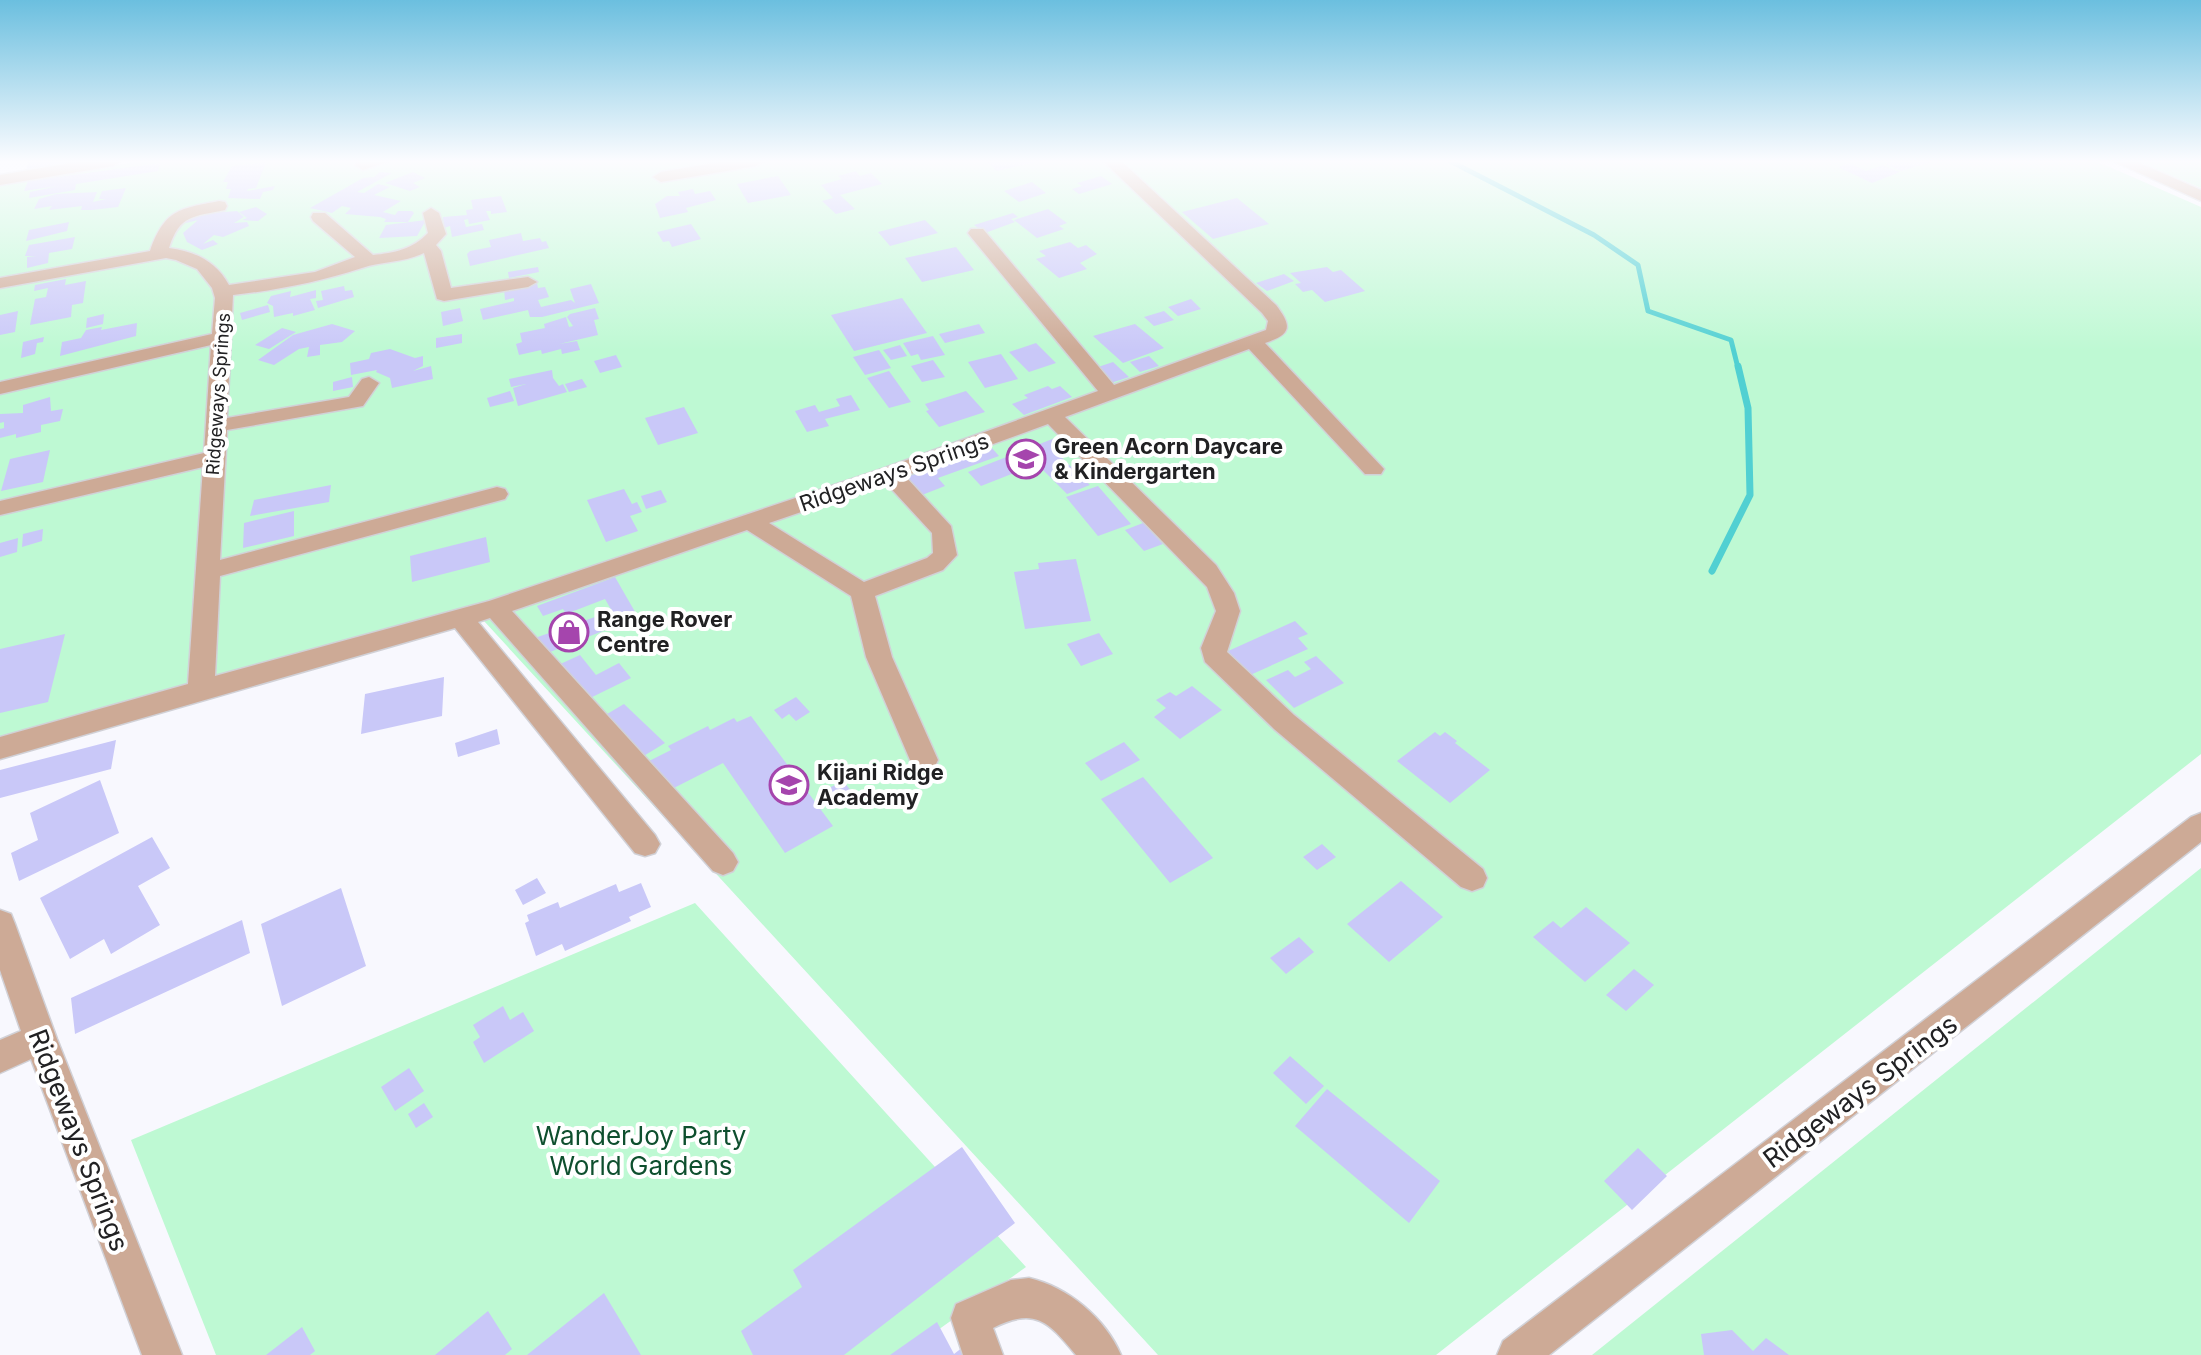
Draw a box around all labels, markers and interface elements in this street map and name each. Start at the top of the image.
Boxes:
street label: Ridgeways Springs [202,312,234,476]
street label: Ridgeways Springs [796,427,992,517]
place label: Green Acorn Daycare & Kindergarten [1054,433,1283,484]
school or university icon: Green Acorn Daycare & Kindergarten [1005,438,1047,480]
place label: Range Rover Centre [597,606,732,657]
shop icon: Range Rover Centre [548,611,590,653]
place label: Kijani Ridge Academy [817,759,944,810]
school or university icon: Kijani Ridge Academy [768,764,810,806]
street label: Ridgeways Springs [1757,1008,1963,1174]
street label: Ridgeways Springs [22,1025,136,1255]
park label: WanderJoy Party World Gardens [536,1120,746,1181]

